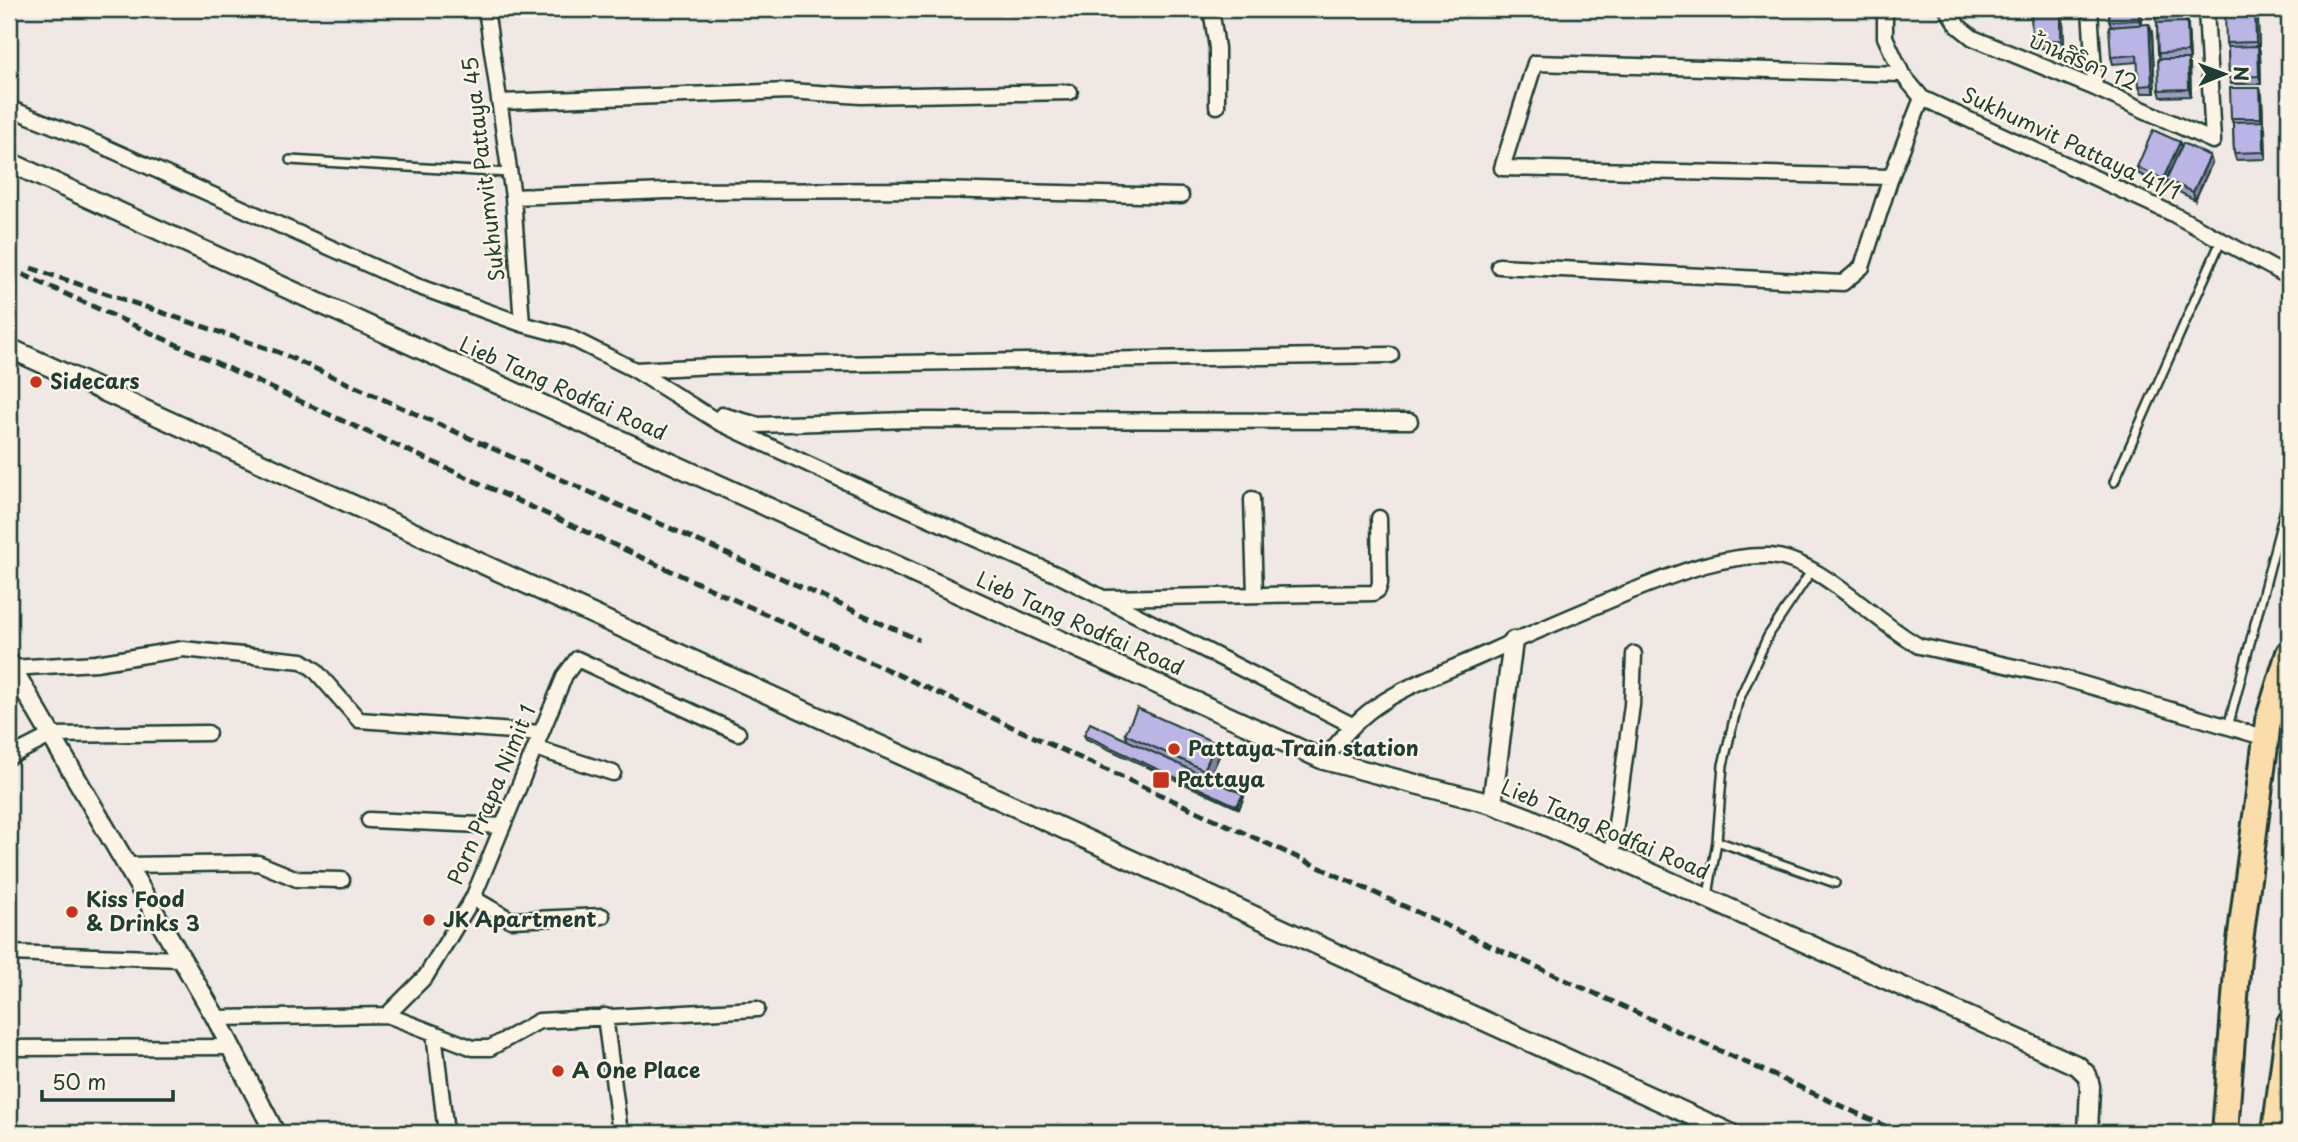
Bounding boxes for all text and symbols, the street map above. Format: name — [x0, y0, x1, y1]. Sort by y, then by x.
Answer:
street label: บ้านสิริคา 12 — [2025, 23, 2143, 97]
north arrow — [2190, 38, 2260, 108]
street label: Sukhumvit Pattaya 45 — [452, 55, 512, 283]
text: N — [2228, 66, 2256, 81]
street label: Sukhumvit Pattaya 41/1 — [1957, 77, 2186, 207]
street label: Lieb Tang Rodfai Road — [455, 327, 673, 447]
place label: Sidecars — [50, 364, 140, 396]
marker: Sidecars — [28, 374, 44, 390]
street label: Lieb Tang Rodfai Road — [972, 562, 1190, 682]
street label: Porn Prapa Nimit 1 — [438, 699, 543, 889]
place label: Pattaya Train station — [1188, 731, 1419, 763]
marker: Pattaya Train station — [1166, 741, 1182, 757]
place label: Pattaya — [1177, 762, 1265, 794]
marker: Pattaya — [1151, 770, 1171, 790]
street label: Lieb Tang Rodfai Road — [1496, 770, 1715, 887]
place label: Kiss Food & Drinks 3 — [86, 882, 200, 938]
place label: JK Apartment — [443, 902, 597, 934]
marker: Kiss Food & Drinks 3 — [64, 904, 80, 920]
marker: JK Apartment — [421, 912, 437, 928]
place label: A One Place — [572, 1053, 700, 1085]
scale bar — [42, 1058, 173, 1102]
marker: A One Place — [550, 1063, 566, 1079]
text: 50 m — [52, 1065, 106, 1097]

